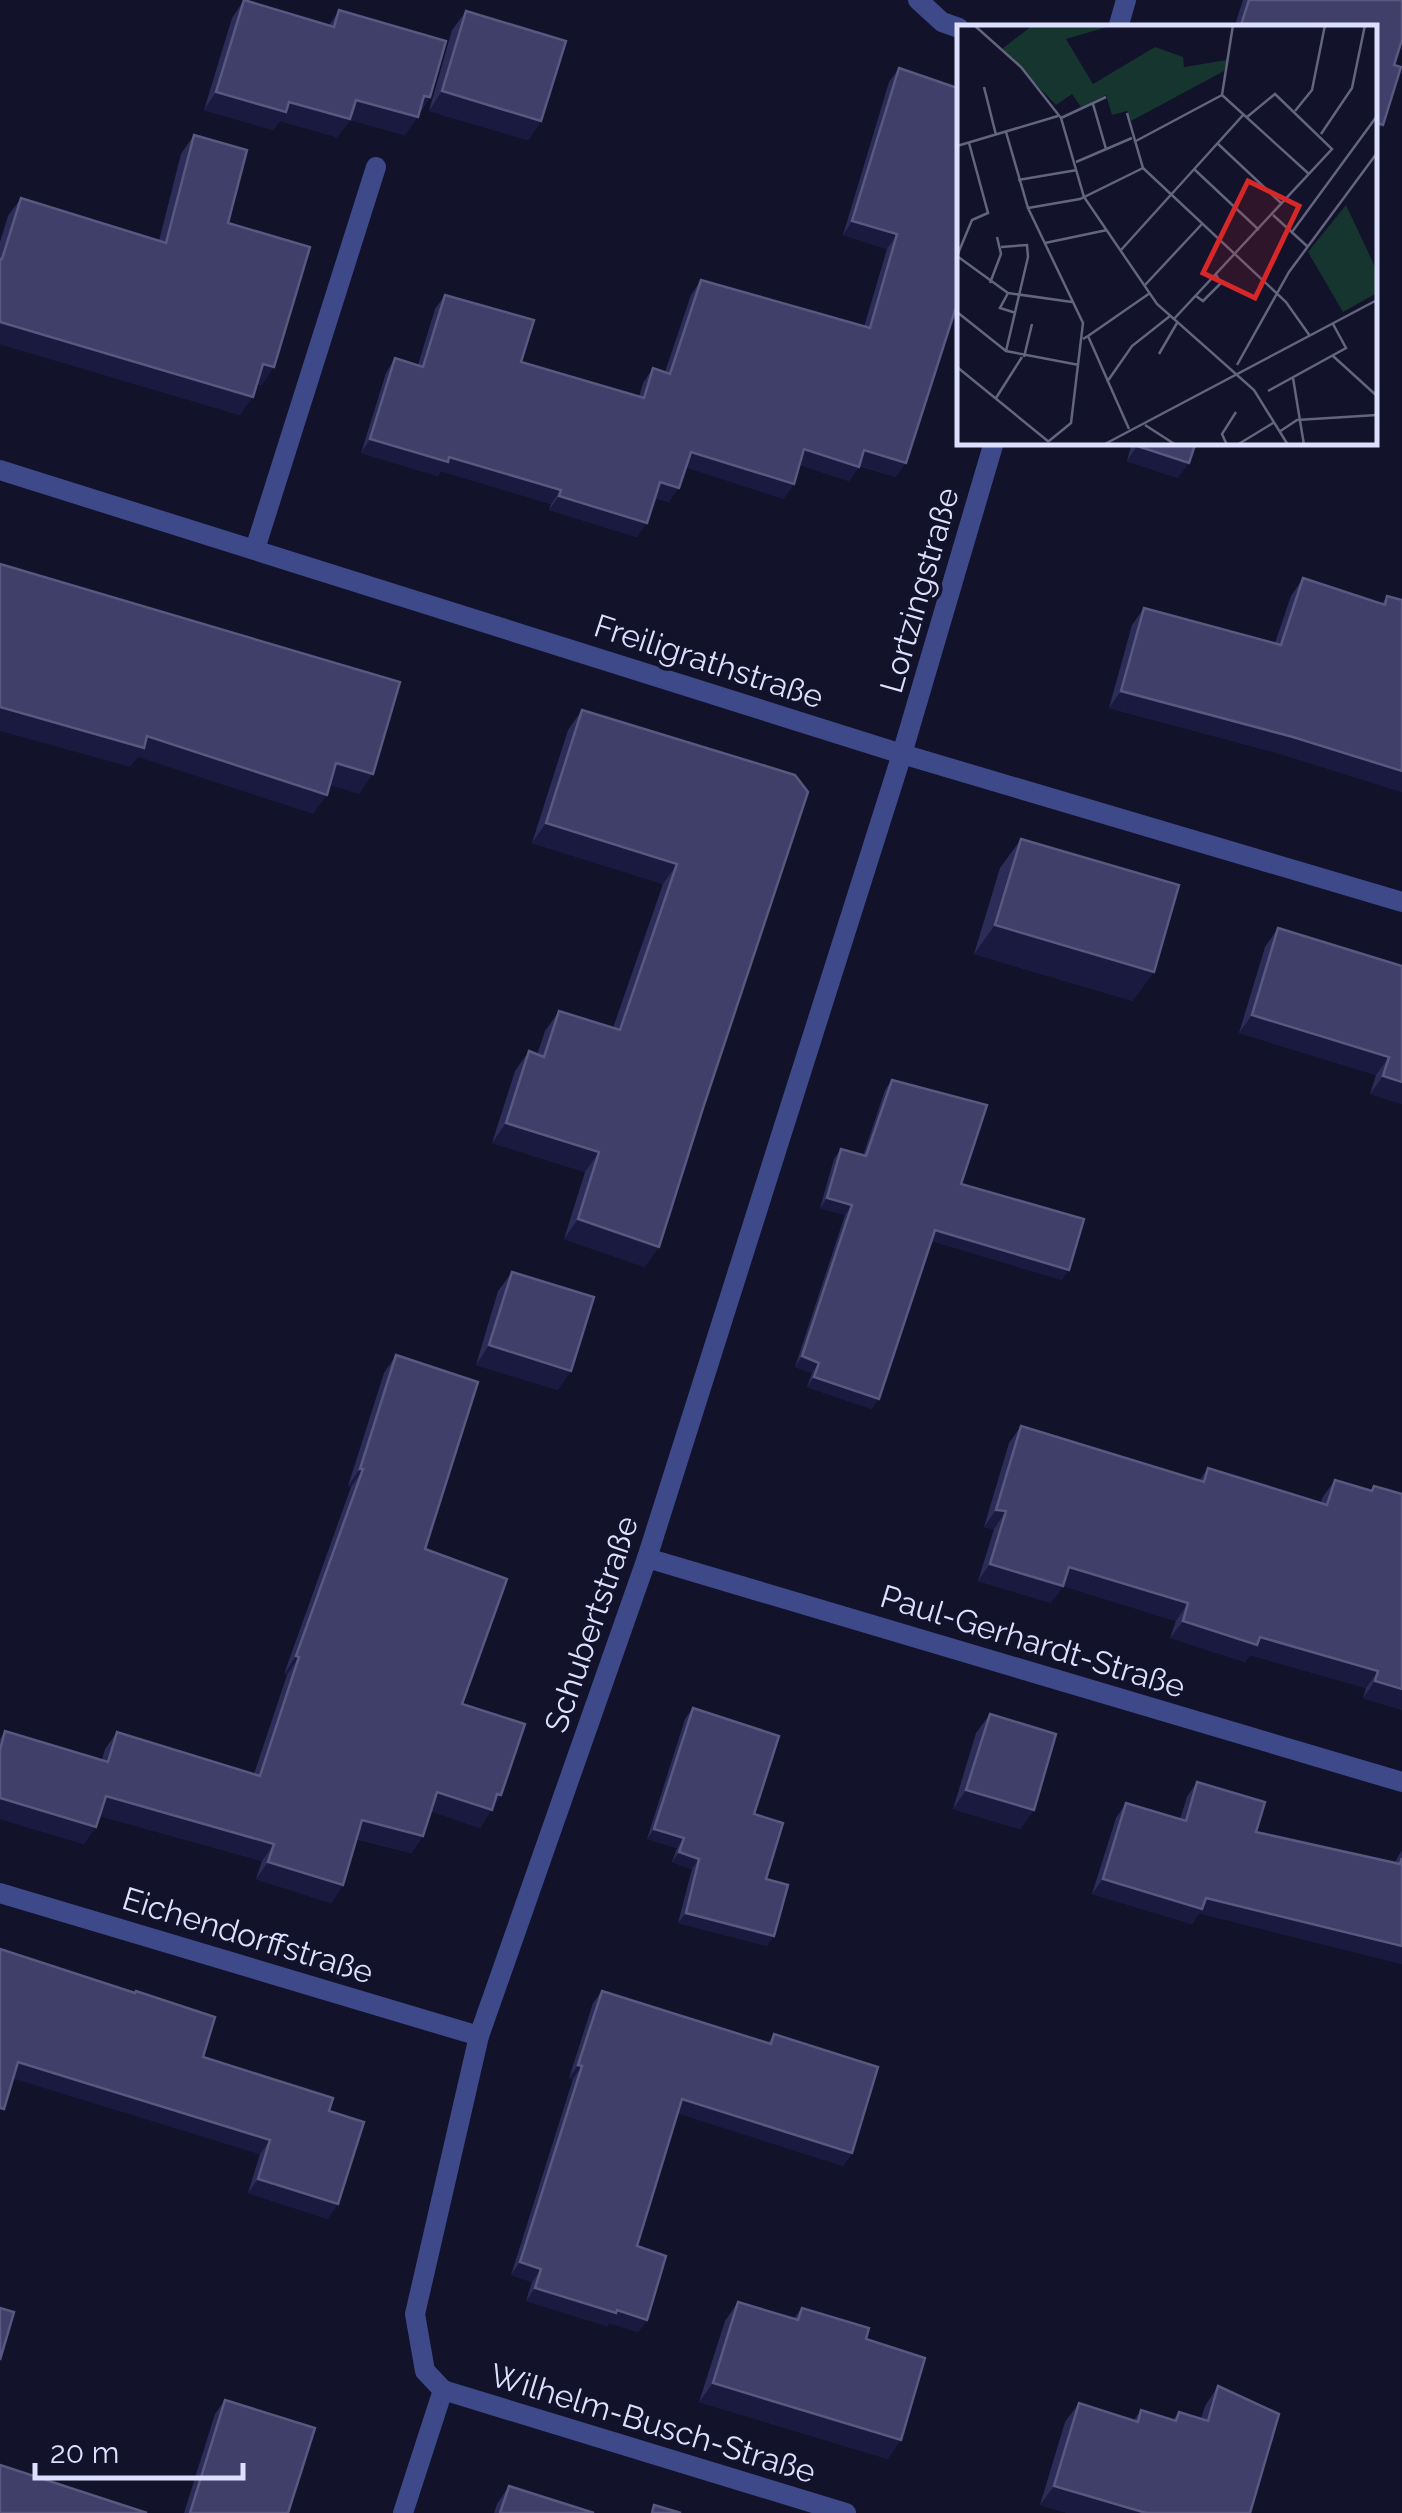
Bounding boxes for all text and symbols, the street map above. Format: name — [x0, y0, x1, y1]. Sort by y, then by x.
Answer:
inset map — [957, 25, 1377, 445]
street label: Lortzingstraße — [872, 483, 966, 697]
street label: Freiligrathstraße — [590, 607, 828, 715]
street label: Schubertstraße — [537, 1511, 645, 1737]
street label: Paul-Gerhardt-Straße — [876, 1577, 1190, 1705]
street label: Eichendorffstraße — [118, 1879, 378, 1991]
street label: Wilhelm-Busch-Straße — [486, 2356, 820, 2490]
scale bar — [35, 2418, 242, 2480]
text: 20 m — [50, 2435, 119, 2470]

